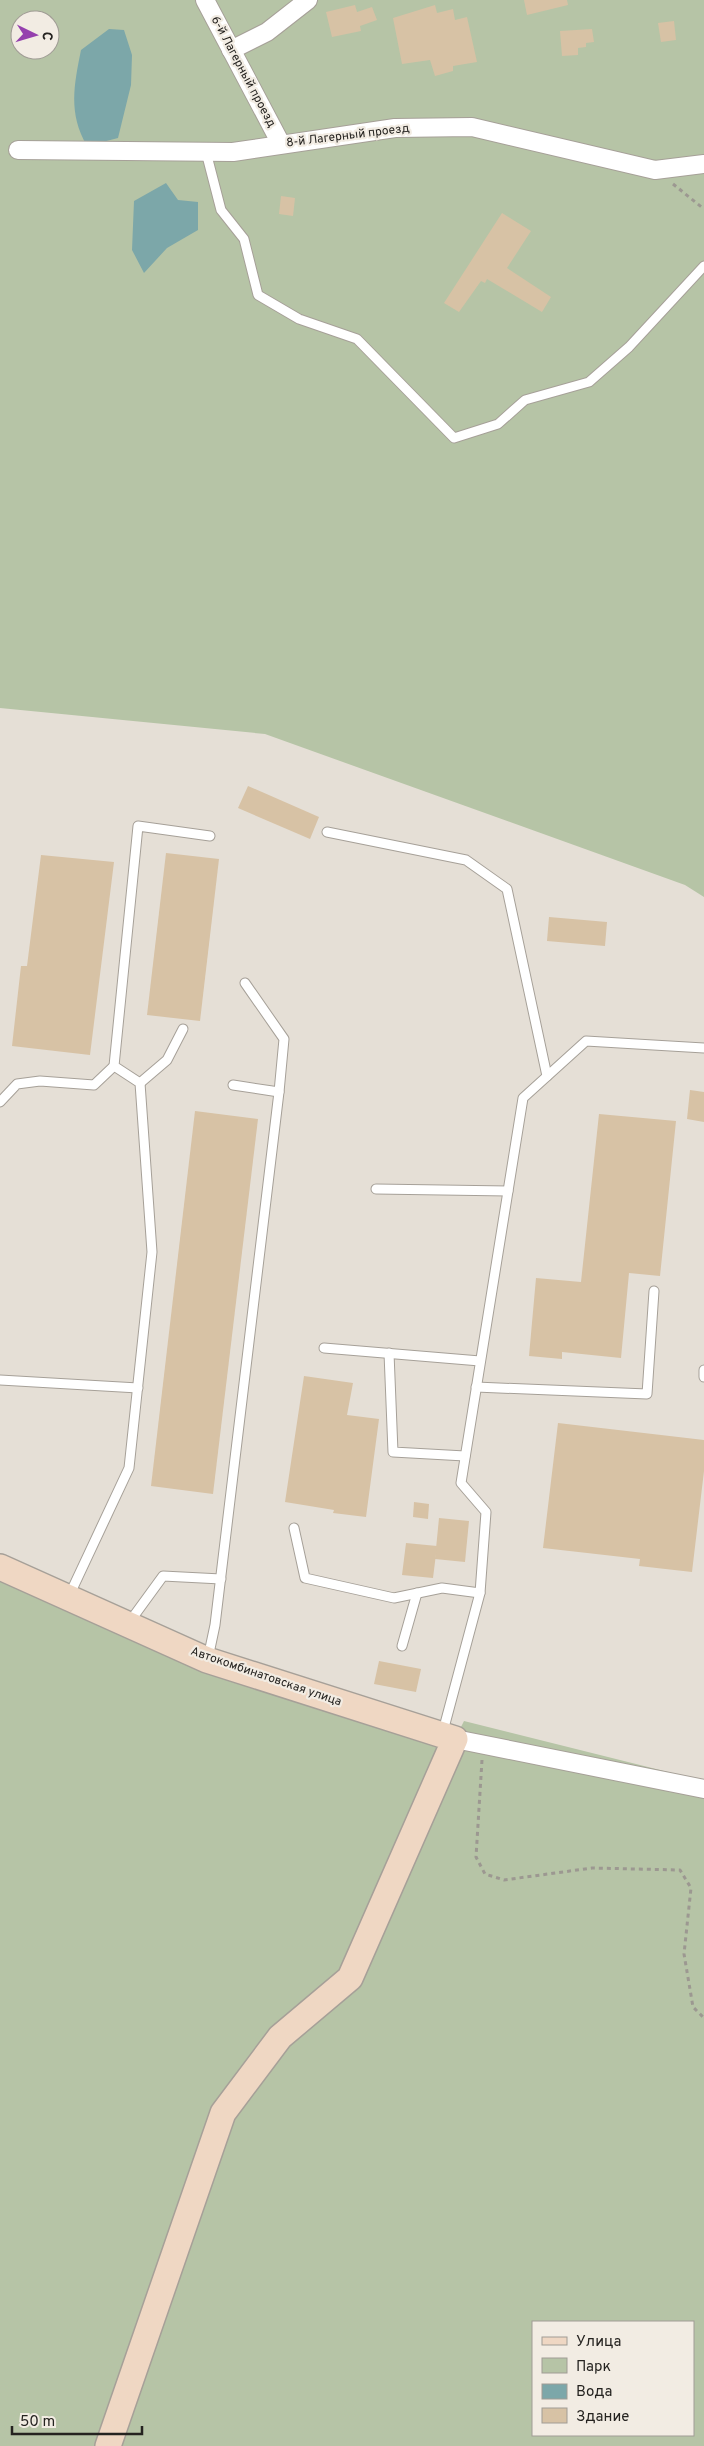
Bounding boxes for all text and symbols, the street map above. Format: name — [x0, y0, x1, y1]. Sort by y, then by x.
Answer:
north arrow — [10, 10, 60, 60]
street label: 6-й Лагерный проезд — [207, 14, 279, 130]
text: С — [38, 31, 55, 41]
street label: 8-й Лагерный проезд — [285, 121, 411, 151]
street label: Автокомбинатовская улица — [188, 1644, 344, 1710]
legend — [532, 2321, 694, 2436]
text: Улица — [576, 2333, 621, 2352]
text: Парк — [576, 2358, 611, 2377]
text: Вода — [576, 2383, 612, 2402]
scale bar — [12, 2404, 142, 2436]
text: Здание — [576, 2408, 629, 2427]
text: 50 m — [20, 2413, 55, 2432]

